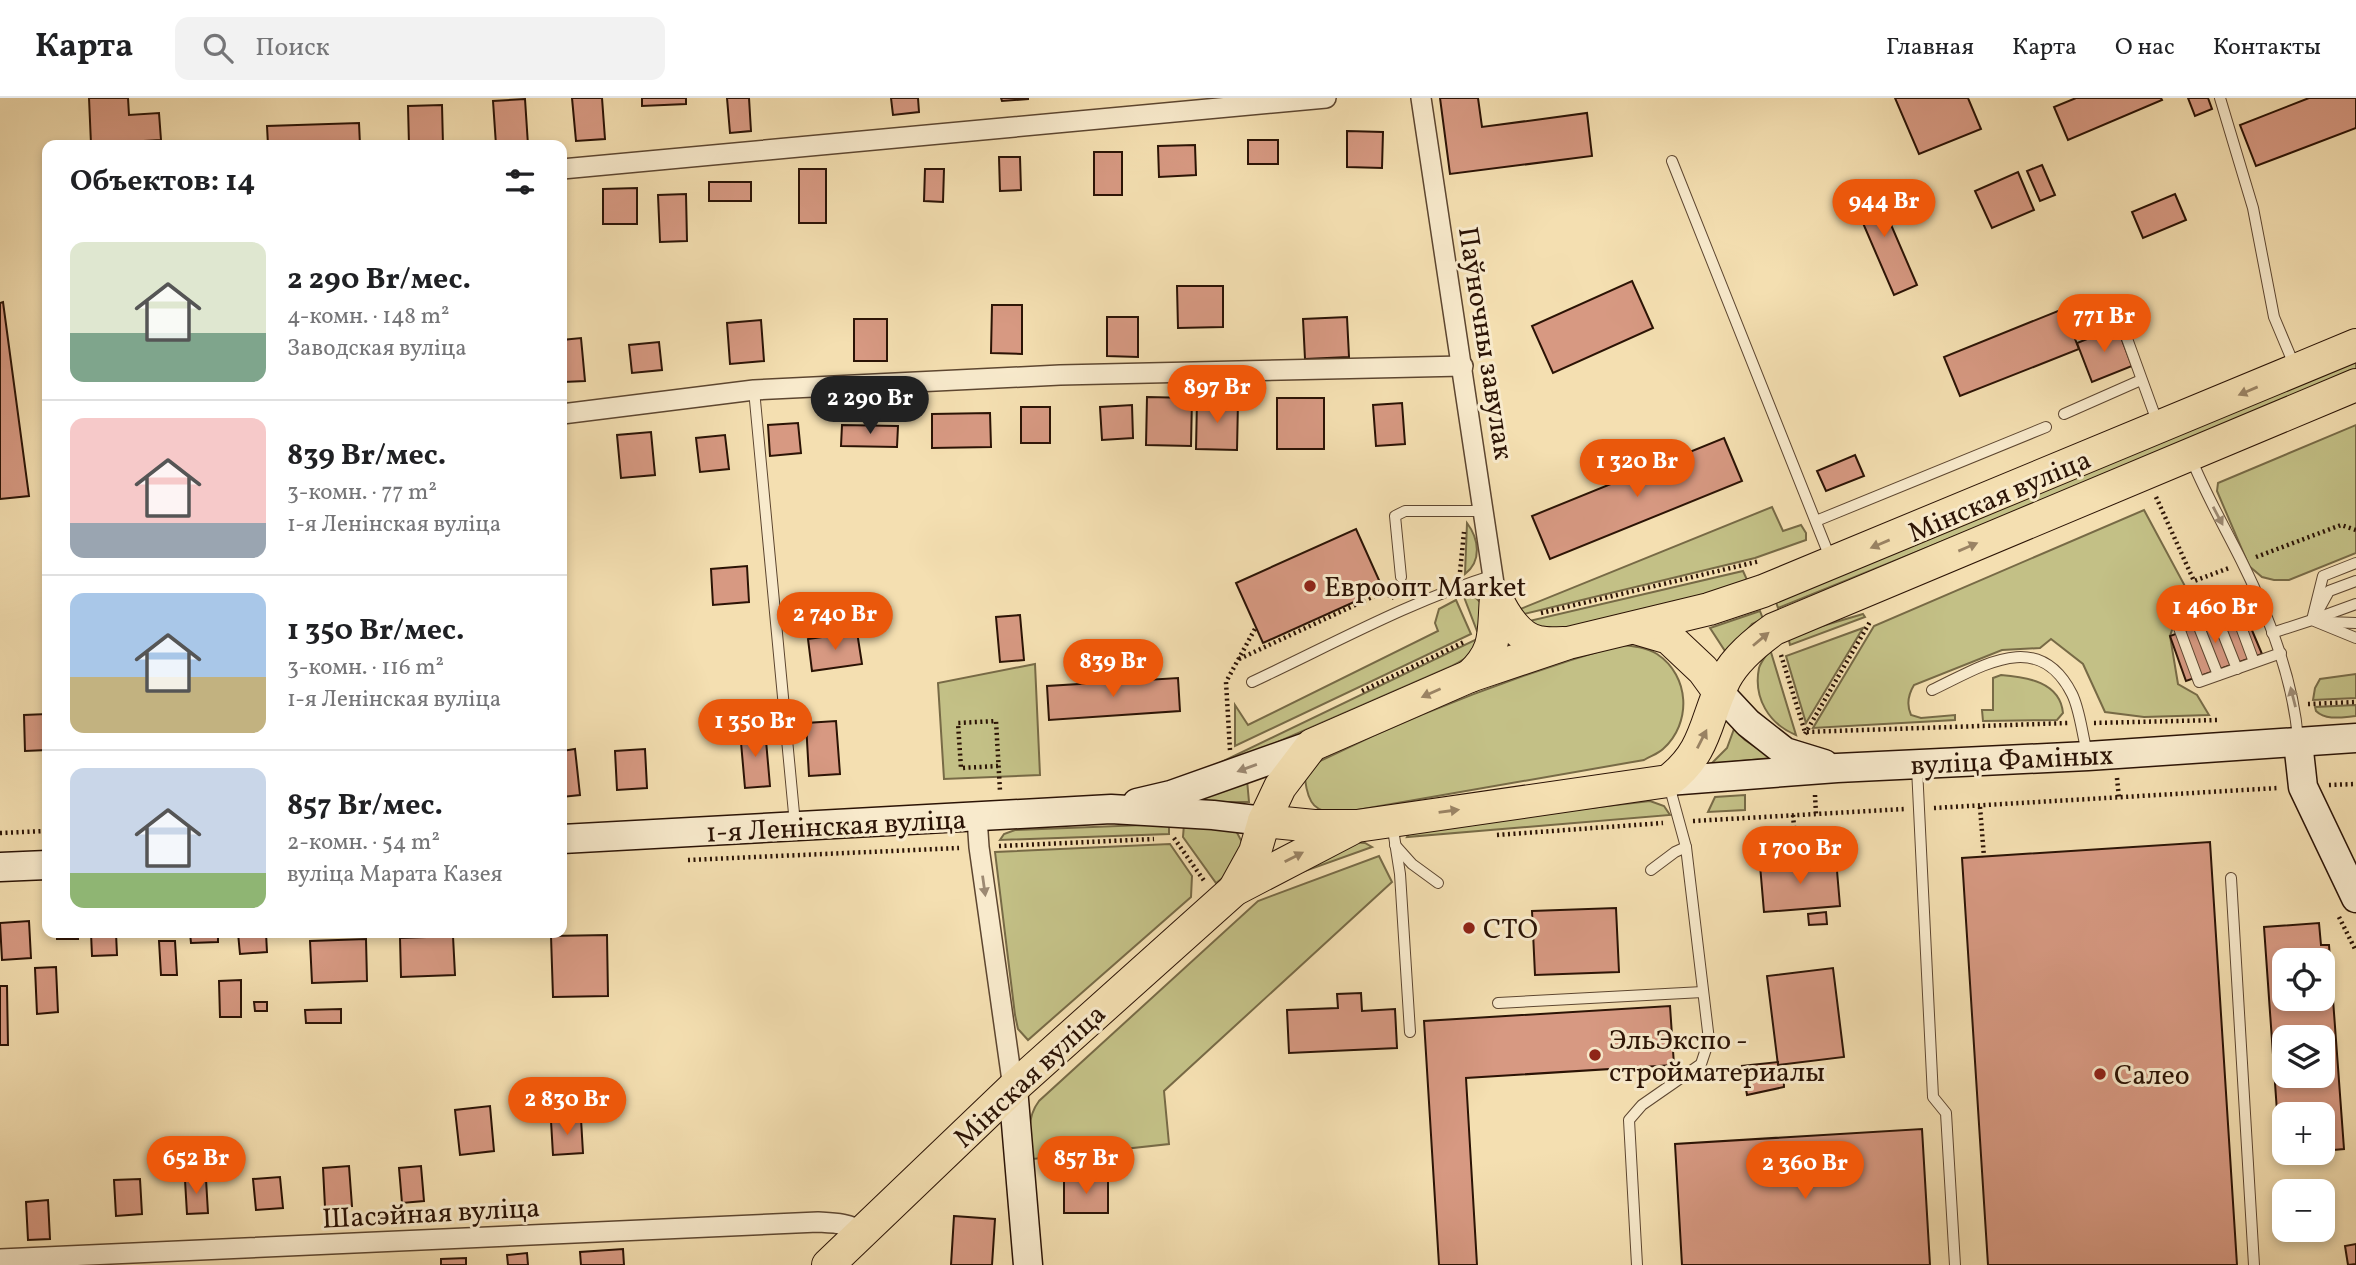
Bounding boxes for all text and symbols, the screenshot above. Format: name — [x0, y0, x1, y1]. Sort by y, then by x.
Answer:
search box — [175, 17, 665, 80]
text: Карта — [35, 25, 133, 71]
icon: search — [199, 29, 237, 67]
text: Поиск — [255, 30, 330, 66]
text: Главная — [1886, 31, 1974, 65]
text: Карта — [2012, 31, 2077, 65]
text: О нас — [2115, 31, 2175, 65]
text: Контакты — [2213, 31, 2321, 65]
text: Объектов: 14 — [70, 161, 255, 203]
icon: filters — [501, 163, 539, 201]
pin: 944 Br — [1827, 180, 1941, 239]
text: 944 Br — [1848, 186, 1920, 218]
street label: Паўночны завулак — [1447, 224, 1522, 463]
text: 2 290 Br/мес. — [287, 259, 471, 301]
icon: home — [126, 270, 210, 354]
pin: 771 Br — [2047, 294, 2161, 354]
text: 4-комн. · 148 m² — [287, 301, 450, 333]
text: 771 Br — [2073, 301, 2135, 333]
text: Заводская вуліца — [287, 333, 467, 365]
pin: 897 Br — [1160, 366, 1274, 425]
text: 897 Br — [1183, 372, 1251, 404]
pin: 2 290 Br — [798, 376, 942, 436]
text: 2 290 Br — [827, 383, 913, 415]
one-way arrow — [2238, 385, 2259, 396]
text: 839 Br/мес. — [287, 435, 446, 477]
pin: 1 320 Br — [1565, 440, 1709, 499]
street label: Мінская вуліца — [1902, 441, 2098, 553]
icon: home — [126, 446, 210, 530]
text: 1 320 Br — [1596, 446, 1678, 478]
text: 3-комн. · 77 m² — [287, 477, 437, 509]
one-way arrow — [2212, 506, 2224, 526]
text: 1-я Ленінская вуліца — [287, 509, 501, 541]
one-way arrow — [1869, 539, 1890, 550]
one-way arrow — [1958, 541, 1978, 553]
place label: Евроопт Market — [1324, 569, 1526, 608]
marker: Евроопт Market — [1302, 578, 1318, 594]
pin: 1 460 Br — [2143, 586, 2287, 645]
pin: 2 740 Br — [763, 592, 907, 652]
text: 1 460 Br — [2172, 592, 2258, 624]
text: 2 740 Br — [793, 599, 877, 631]
text: 1 350 Br/мес. — [287, 610, 465, 652]
icon: home — [126, 621, 210, 705]
one-way arrow — [1751, 632, 1769, 647]
pin: 839 Br — [1056, 640, 1170, 699]
text: 839 Br — [1079, 646, 1147, 678]
text: 3-комн. · 116 m² — [287, 652, 444, 684]
text: 1-я Ленінская вуліца — [287, 684, 501, 716]
one-way arrow — [2287, 686, 2298, 708]
one-way arrow — [1420, 688, 1441, 699]
pin: 1 350 Br — [683, 700, 827, 759]
text: 1 350 Br — [714, 706, 796, 738]
one-way arrow — [1696, 729, 1707, 749]
street label: вуліца Фаміных — [1909, 737, 2115, 786]
one-way arrow — [1237, 763, 1258, 774]
text: 857 Br/мес. — [287, 785, 443, 827]
icon: home — [126, 796, 210, 880]
street label: 1-я Ленінская вуліца — [705, 801, 967, 854]
one-way arrow — [1438, 806, 1460, 817]
pin: 1 700 Br — [1728, 826, 1872, 886]
text: 2-комн. · 54 m² — [287, 827, 440, 859]
text: 1 700 Br — [1758, 833, 1842, 865]
one-way arrow — [1284, 852, 1304, 863]
text: вуліца Марата Казея — [287, 859, 503, 891]
one-way arrow — [979, 875, 990, 897]
place label: СТО — [1483, 911, 1538, 950]
marker: СТО — [1461, 920, 1477, 936]
map controls — [2272, 948, 2335, 1242]
button: locate — [2272, 948, 2335, 1011]
street label: Мінская вуліца — [946, 996, 1116, 1158]
place label: ЭльЭкспо - стройматериалы — [1609, 1022, 1825, 1093]
button: layers — [2272, 1025, 2335, 1088]
marker: ЭльЭкспо - стройматериалы — [1587, 1047, 1603, 1063]
place label: Салео — [2114, 1057, 2190, 1096]
marker: Салео — [2092, 1066, 2108, 1082]
pin: 2 830 Br — [495, 1077, 639, 1137]
text: 2 830 Br — [524, 1084, 610, 1116]
button: + — [2272, 1102, 2335, 1165]
pin: 652 Br — [139, 1136, 253, 1196]
pin: 857 Br — [1029, 1136, 1143, 1196]
pin: 2 360 Br — [1733, 1142, 1877, 1201]
text: 652 Br — [163, 1143, 229, 1175]
text: 857 Br — [1053, 1143, 1119, 1175]
text: 2 360 Br — [1762, 1148, 1848, 1180]
button: − — [2272, 1179, 2335, 1242]
street label: Шасэйная вуліца — [321, 1189, 541, 1240]

